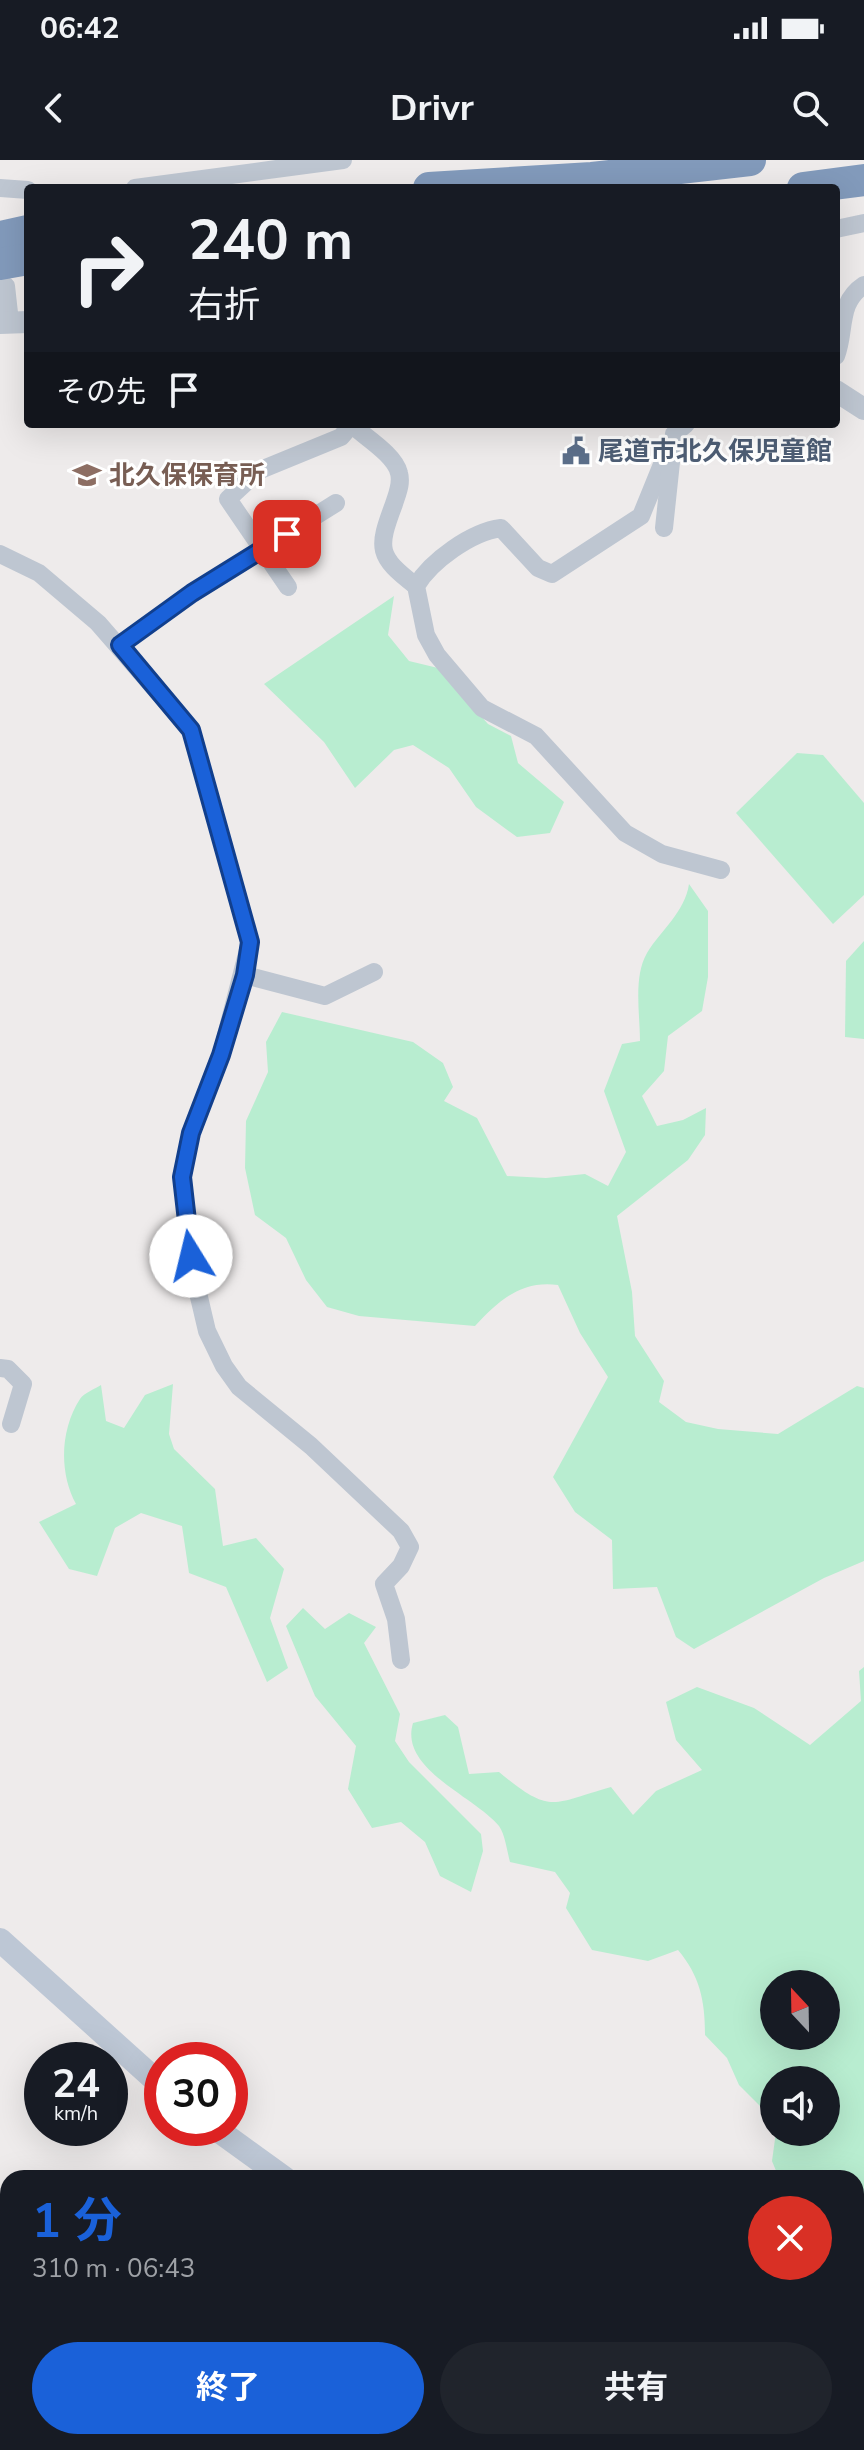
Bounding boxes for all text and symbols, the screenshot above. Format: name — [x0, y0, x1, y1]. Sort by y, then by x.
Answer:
text: 06:42 — [40, 8, 119, 49]
text: Drivr — [390, 84, 474, 133]
icon: back — [32, 86, 76, 130]
icon: search — [788, 86, 832, 130]
text: 240 m — [188, 202, 353, 279]
icon: right — [56, 216, 160, 320]
text: 右折 — [188, 281, 260, 330]
icon: arrive — [162, 368, 206, 412]
text: その先 — [56, 372, 146, 413]
place label: 尾道市北久保児童館 — [598, 434, 832, 469]
public building icon: 尾道市北久保児童館 — [561, 436, 591, 466]
place label: 北久保保育所 — [109, 458, 265, 493]
school or university icon: 北久保保育所 — [72, 460, 102, 490]
pin — [253, 500, 321, 568]
icon: arrive — [265, 512, 309, 556]
position arrow — [149, 1214, 233, 1298]
north arrow — [760, 1970, 840, 2050]
map controls — [760, 1970, 840, 2146]
speed limit sign: 30 — [144, 2042, 248, 2146]
text: 24 — [52, 2057, 100, 2111]
button: sound — [760, 2066, 840, 2146]
text: km/h — [54, 2100, 98, 2127]
text: 1 分 — [32, 2188, 122, 2254]
button: close — [748, 2196, 832, 2280]
text: 310 m · 06:43 — [32, 2251, 195, 2286]
button: 終了 — [32, 2342, 424, 2434]
button: 共有 — [440, 2342, 832, 2434]

